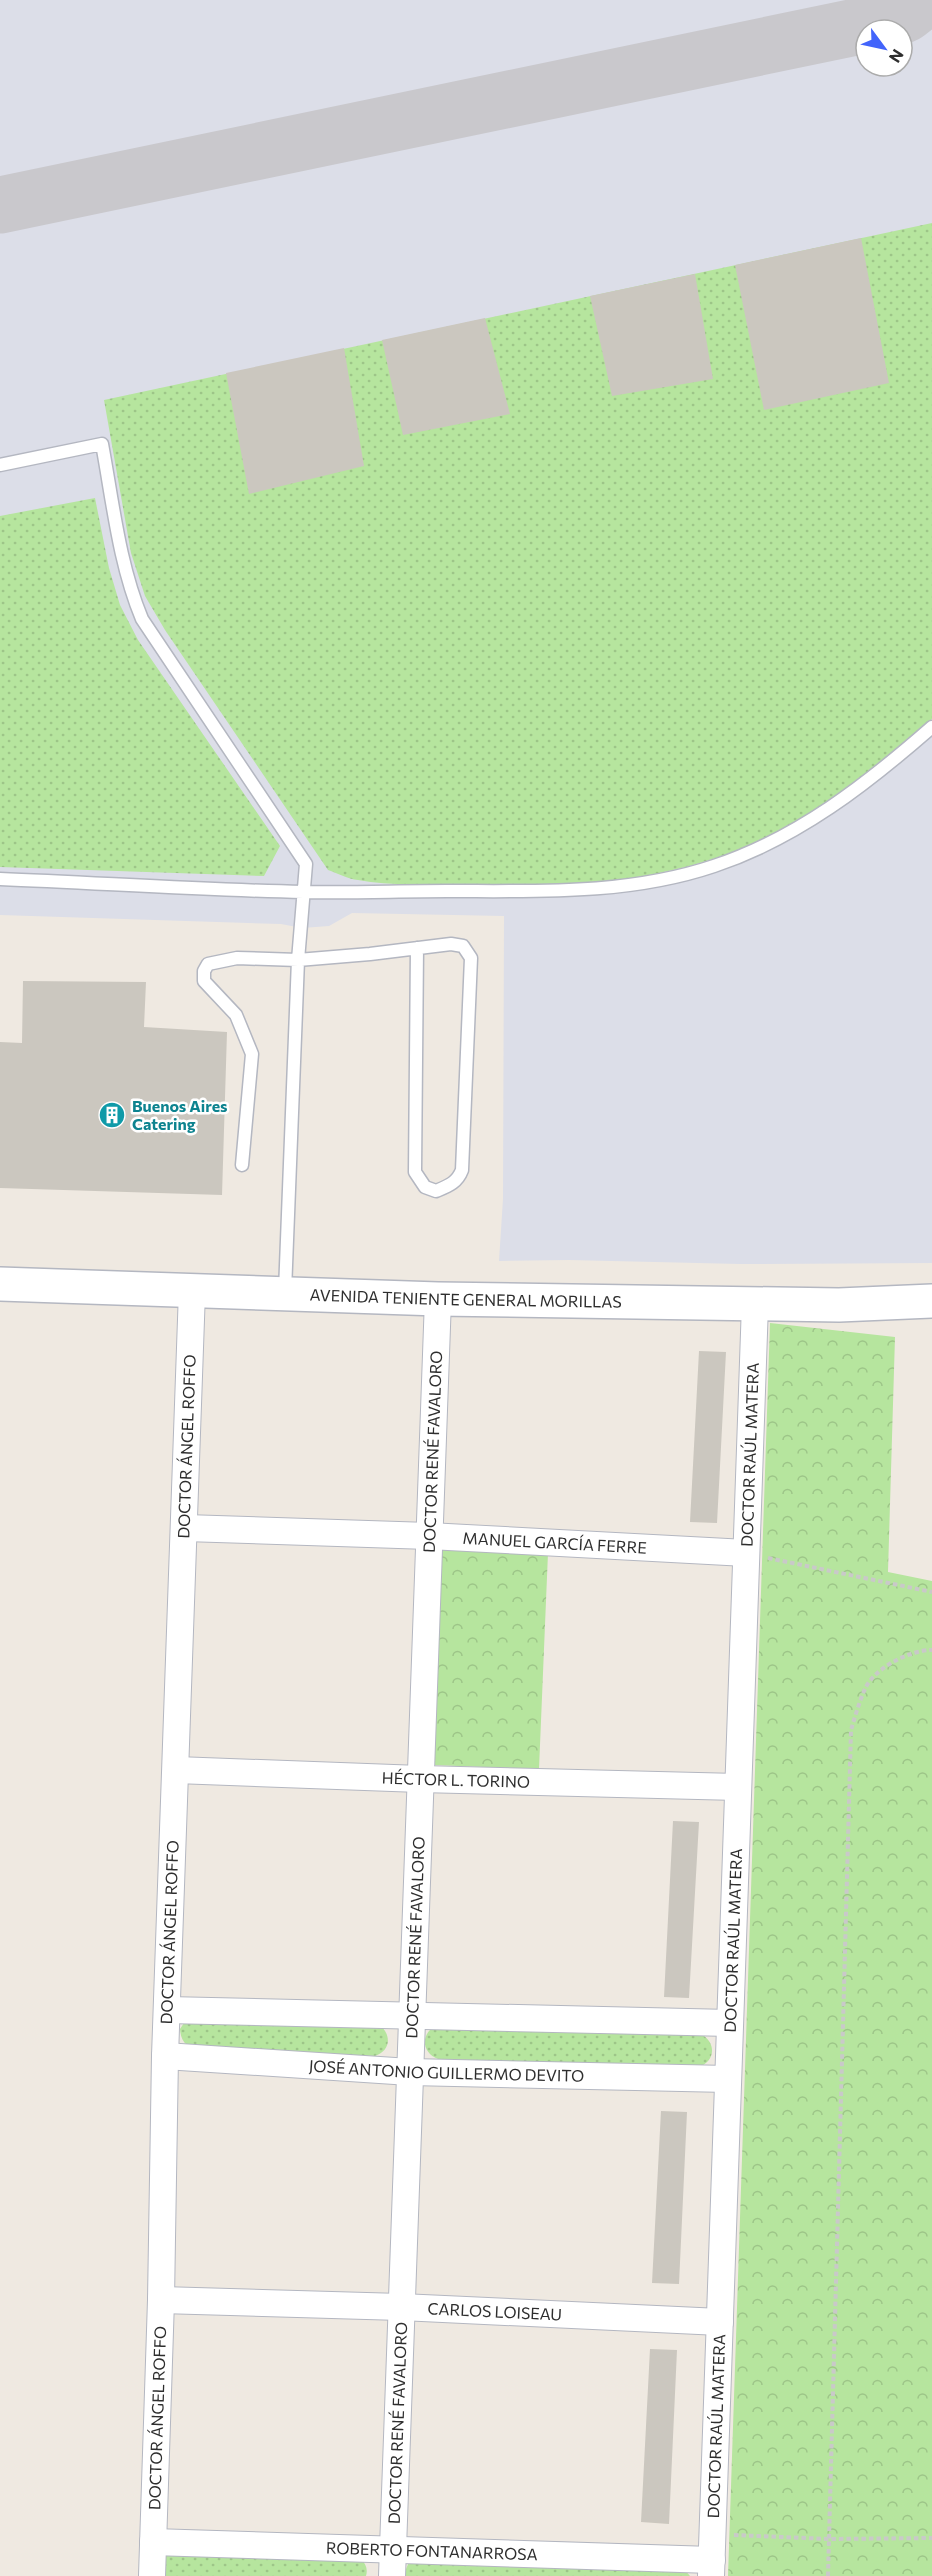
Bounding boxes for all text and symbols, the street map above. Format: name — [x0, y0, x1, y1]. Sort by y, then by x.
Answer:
north arrow — [854, 18, 914, 78]
text: N — [886, 46, 908, 67]
place label: Buenos Aires Catering — [132, 1096, 228, 1133]
building icon: Buenos Aires Catering — [97, 1100, 127, 1130]
street label: AVENIDA TENIENTE GENERAL MORILLAS — [309, 1285, 622, 1311]
street label: DOCTOR RENÉ FAVALORO — [419, 1350, 445, 1553]
street label: DOCTOR ÁNGEL ROFFO — [173, 1354, 199, 1539]
street label: DOCTOR RAÚL MATERA — [737, 1362, 762, 1547]
street label: MANUEL GARCÍA FERRE — [462, 1528, 647, 1557]
street label: HÉCTOR L. TORINO — [381, 1768, 530, 1791]
street label: DOCTOR RENÉ FAVALORO — [401, 1836, 428, 2039]
street label: DOCTOR ÁNGEL ROFFO — [156, 1840, 182, 2025]
street label: DOCTOR RAÚL MATERA — [720, 1848, 745, 2033]
street label: JOSÉ ANTONIO GUILLERMO DEVITO — [308, 2055, 584, 2085]
street label: CARLOS LOISEAU — [427, 2298, 563, 2324]
street label: DOCTOR RENÉ FAVALORO — [384, 2322, 410, 2524]
street label: DOCTOR ÁNGEL ROFFO — [144, 2326, 169, 2510]
street label: DOCTOR RAÚL MATERA — [703, 2334, 728, 2518]
street label: ROBERTO FONTANARROSA — [326, 2538, 538, 2563]

